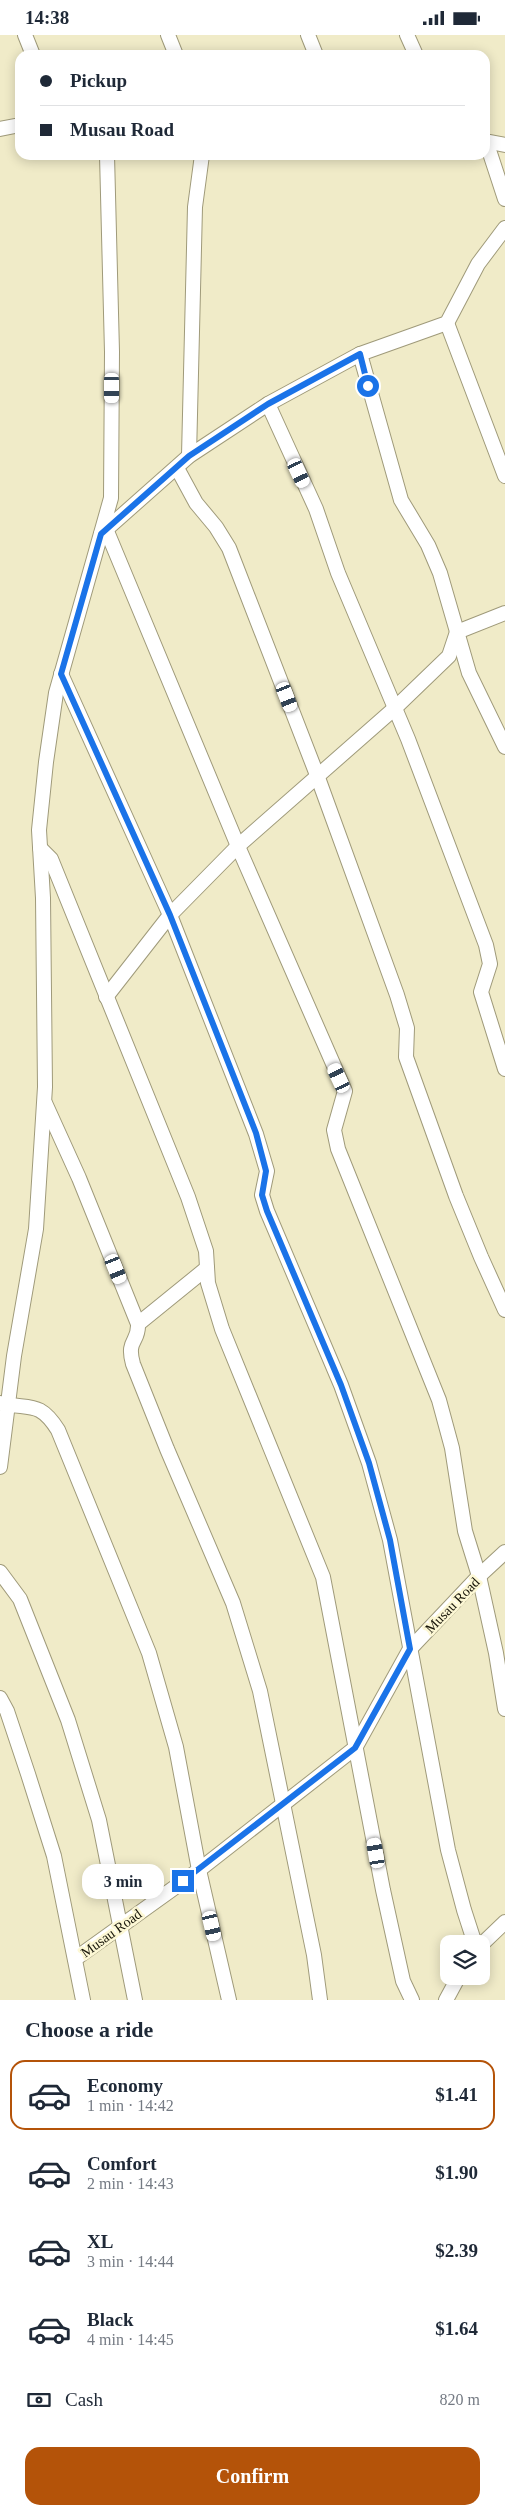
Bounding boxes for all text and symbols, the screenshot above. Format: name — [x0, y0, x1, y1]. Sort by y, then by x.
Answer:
text: 14:38 — [25, 7, 69, 28]
text: Pickup — [70, 70, 127, 91]
text: Musau Road — [70, 119, 174, 140]
car — [104, 373, 119, 403]
route start — [357, 375, 379, 397]
car — [285, 456, 312, 490]
car — [274, 680, 299, 714]
car — [325, 1061, 352, 1095]
car — [103, 1252, 128, 1286]
street label: Musau Road — [422, 1575, 482, 1636]
car — [366, 1837, 385, 1869]
callout: 3 min — [83, 1863, 166, 1899]
route end — [172, 1870, 194, 1892]
text: 3 min — [104, 1873, 142, 1890]
street label: Musau Road — [78, 1906, 144, 1960]
car — [201, 1910, 222, 1942]
map controls — [440, 1935, 490, 1985]
button: layers — [440, 1935, 490, 1985]
text: Choose a ride — [25, 2017, 153, 2042]
icon: car — [27, 2073, 72, 2118]
text: Economy — [87, 2075, 163, 2096]
text: $1.41 — [435, 2084, 478, 2105]
text: 1 min · 14:42 — [87, 2097, 174, 2114]
icon: car — [27, 2151, 72, 2196]
text: Comfort — [87, 2153, 157, 2174]
text: $1.90 — [435, 2162, 478, 2183]
text: 2 min · 14:43 — [87, 2175, 174, 2192]
icon: car — [27, 2229, 72, 2274]
text: XL — [87, 2231, 113, 2252]
text: $2.39 — [435, 2240, 478, 2261]
text: 3 min · 14:44 — [87, 2253, 174, 2270]
icon: car — [27, 2307, 72, 2352]
text: Black — [87, 2309, 133, 2330]
text: $1.64 — [435, 2318, 478, 2339]
text: 4 min · 14:45 — [87, 2331, 174, 2348]
icon: cash — [25, 2386, 53, 2414]
text: Cash — [65, 2389, 103, 2410]
text: 820 m — [440, 2391, 480, 2408]
button: Confirm — [25, 2447, 480, 2505]

